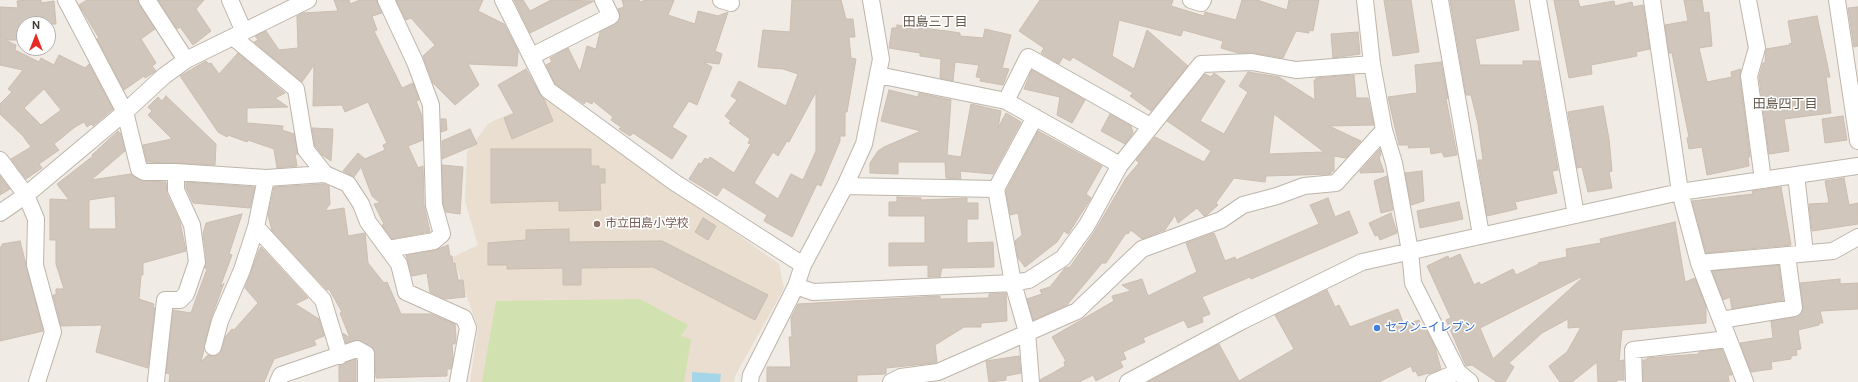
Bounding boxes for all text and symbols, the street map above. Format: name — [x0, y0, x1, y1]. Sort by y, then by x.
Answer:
district label: 田島三丁目 — [903, 15, 967, 31]
north arrow — [16, 16, 56, 56]
text: N — [32, 18, 40, 32]
district label: 田島四丁目 — [1753, 97, 1817, 113]
place label: 市立田島小学校 — [605, 217, 689, 231]
marker: 市立田島小学校 — [592, 219, 602, 229]
place label: セブン-イレブン — [1385, 321, 1475, 335]
marker: セブン-イレブン — [1372, 323, 1382, 333]

